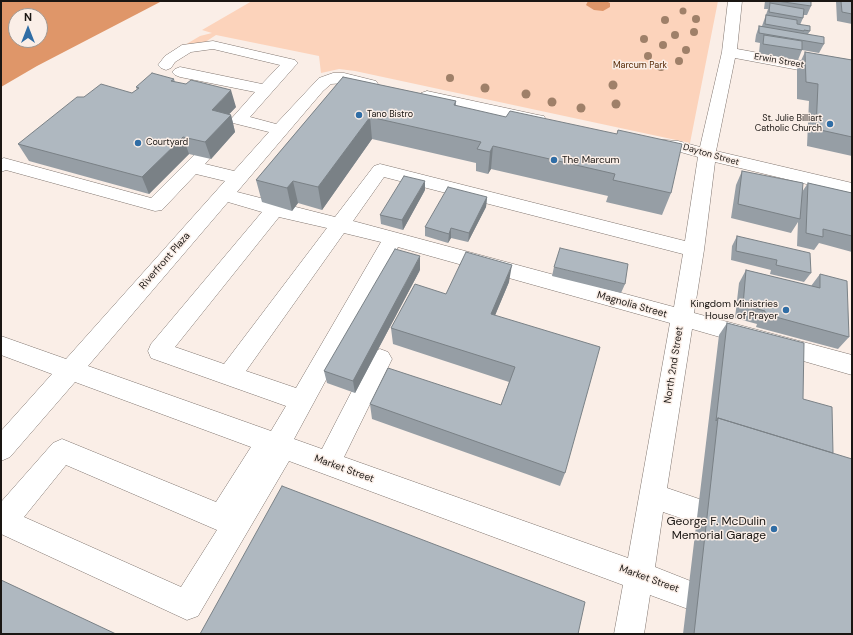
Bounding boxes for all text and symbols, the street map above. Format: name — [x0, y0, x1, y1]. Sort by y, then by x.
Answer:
north arrow — [8, 8, 48, 48]
text: N — [24, 10, 32, 24]
street label: Erwin Street — [753, 51, 805, 71]
park label: Marcum Park — [613, 61, 667, 71]
marker: Tano Bistro — [354, 110, 364, 120]
place label: Tano Bistro — [367, 110, 413, 120]
place label: St. Julie Billiart Catholic Church — [755, 114, 822, 135]
marker: St. Julie Billiart Catholic Church — [825, 119, 835, 129]
marker: Courtyard — [133, 138, 143, 148]
place label: Courtyard — [146, 138, 188, 148]
street label: Dayton Street — [682, 142, 740, 168]
place label: The Marcum — [562, 154, 619, 166]
marker: The Marcum — [549, 155, 559, 165]
street label: Riverfront Plaza — [137, 230, 193, 292]
street label: Magnolia Street — [596, 289, 668, 321]
place label: Kingdom Ministries House of Prayer — [690, 298, 778, 322]
marker: Kingdom Ministries House of Prayer — [781, 305, 791, 315]
street label: North 2nd Street — [662, 326, 686, 404]
street label: Market Street — [313, 453, 375, 485]
place label: George F. McDulin Memorial Garage — [666, 515, 766, 543]
marker: George F. McDulin Memorial Garage — [769, 524, 779, 534]
street label: Market Street — [618, 563, 680, 595]

